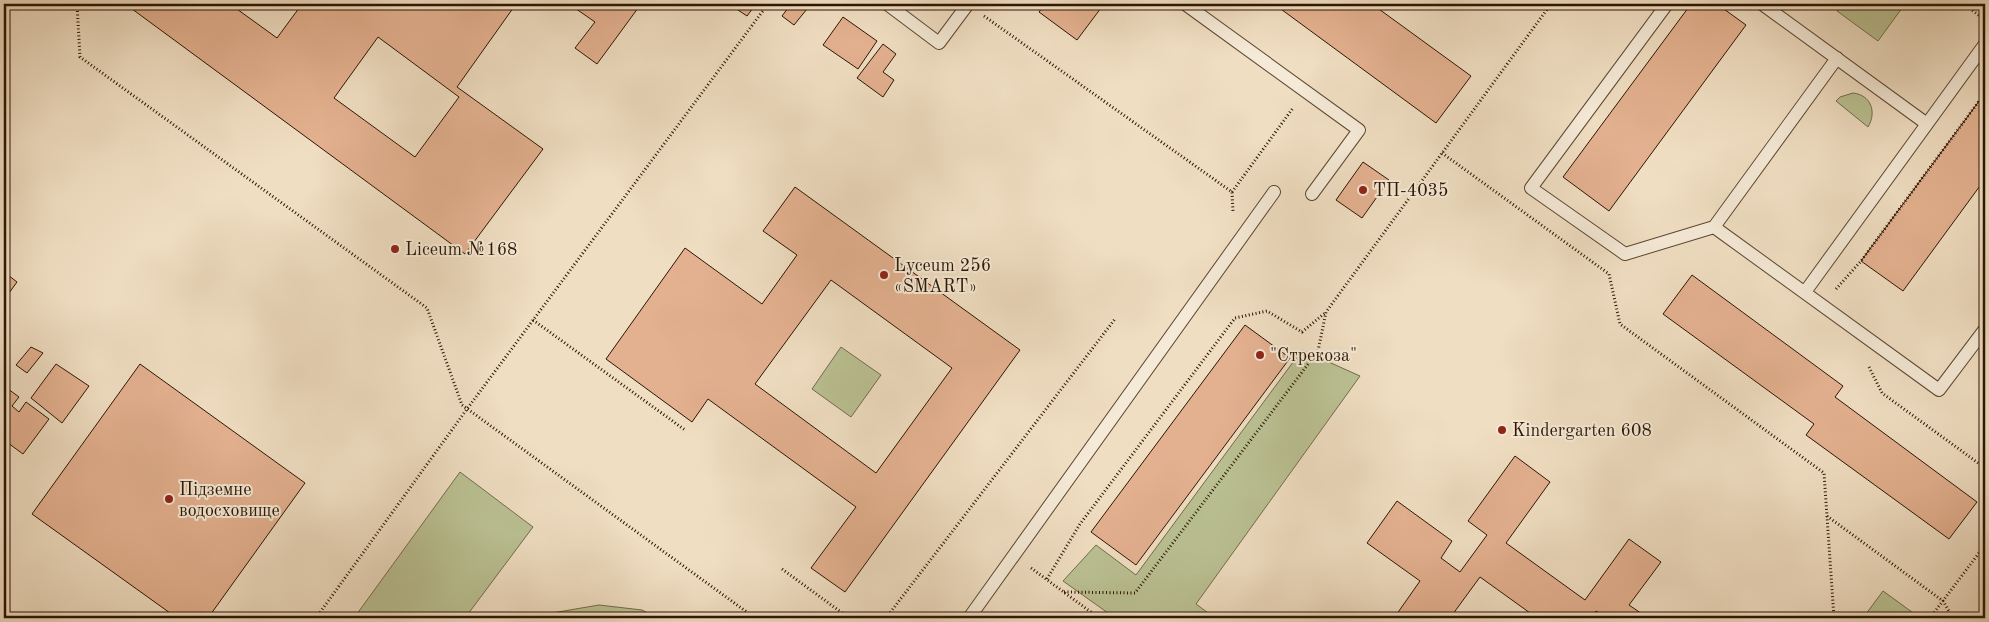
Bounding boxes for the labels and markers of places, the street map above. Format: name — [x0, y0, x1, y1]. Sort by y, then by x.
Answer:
place label: ТП-4035 — [1373, 182, 1448, 200]
marker: ТП-4035 — [1357, 184, 1369, 196]
place label: Liceum №168 — [405, 241, 518, 259]
marker: Liceum №168 — [389, 243, 401, 255]
place label: Lyceum 256 «SMART» — [894, 257, 991, 296]
marker: Lyceum 256 «SMART» — [878, 269, 890, 281]
place label: "Стрекоза" — [1270, 347, 1357, 365]
marker: "Стрекоза" — [1254, 349, 1266, 361]
place label: Kindergarten 608 — [1512, 422, 1652, 440]
marker: Kindergarten 608 — [1496, 424, 1508, 436]
place label: Підземне водосховище — [179, 481, 280, 520]
marker: Підземне водосховище — [163, 493, 175, 505]

